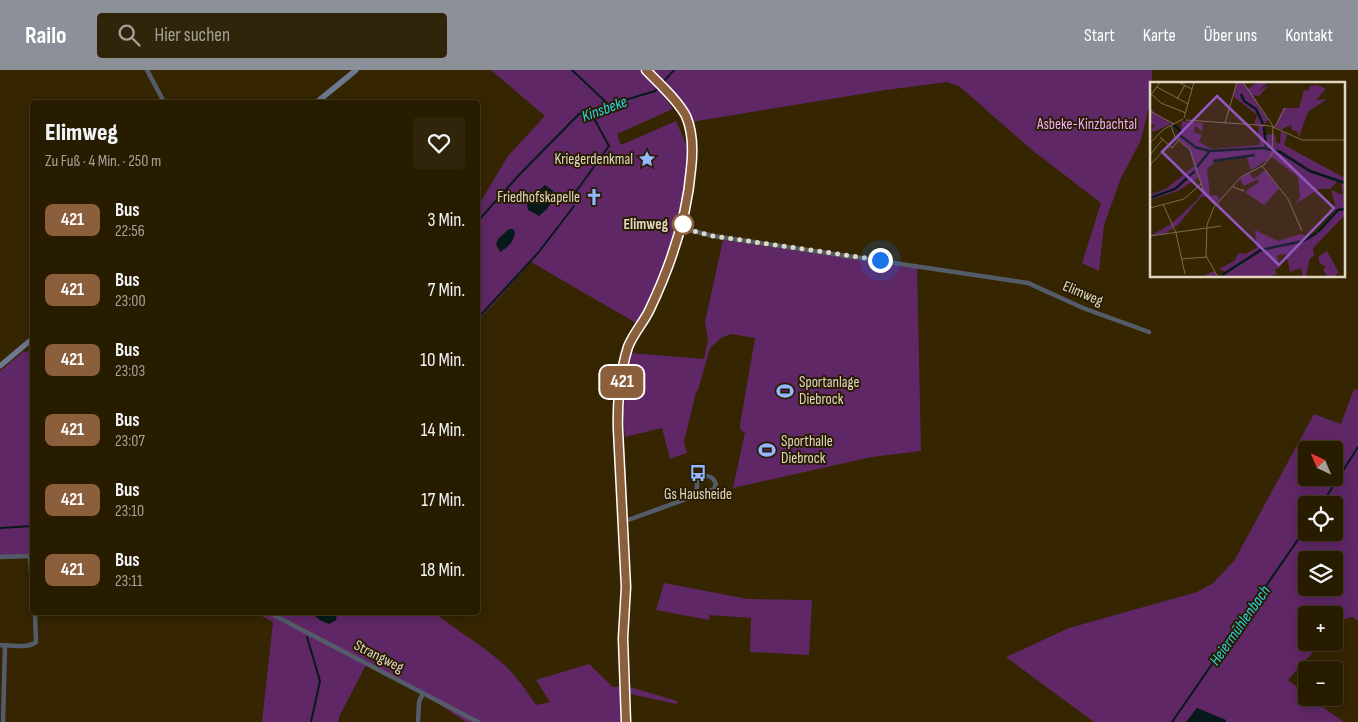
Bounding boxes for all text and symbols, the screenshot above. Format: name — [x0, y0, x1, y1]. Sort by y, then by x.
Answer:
search box — [97, 13, 447, 58]
text: Railo — [25, 21, 67, 50]
icon: search — [115, 21, 143, 49]
text: Hier suchen — [155, 24, 230, 47]
text: Start — [1084, 25, 1115, 46]
text: Karte — [1143, 25, 1176, 46]
text: Über uns — [1204, 25, 1257, 46]
text: Kontakt — [1285, 25, 1333, 46]
inset map — [1150, 82, 1346, 278]
water label: Kinsbeke — [579, 92, 630, 126]
park label: Asbeke-Kinzbachtal — [1036, 115, 1137, 134]
button: heart — [413, 117, 465, 169]
text: Elimweg — [45, 118, 118, 147]
place icon: Kriegerdenkmal — [637, 149, 657, 169]
place label: Kriegerdenkmal — [555, 150, 633, 169]
text: Zu Fuß · 4 Min. · 250 m — [45, 152, 161, 171]
church icon: Friedhofskapelle — [584, 187, 604, 207]
place label: Friedhofskapelle — [497, 188, 580, 207]
text: Bus — [115, 199, 140, 222]
text: 421 — [61, 209, 84, 230]
text: 3 Min. — [427, 209, 465, 232]
marker: Elimweg — [672, 213, 694, 235]
place label: Elimweg — [624, 215, 669, 234]
text: 22:56 — [115, 222, 145, 241]
your location — [868, 248, 893, 273]
text: Bus — [115, 269, 140, 292]
street label: Elimweg — [1060, 276, 1106, 310]
text: 421 — [61, 279, 84, 300]
text: 7 Min. — [428, 279, 465, 302]
text: 23:00 — [115, 292, 146, 311]
text: Bus — [115, 339, 140, 362]
text: 421 — [61, 349, 84, 370]
text: 10 Min. — [420, 349, 465, 372]
text: 23:03 — [115, 362, 145, 381]
line badge: 421 — [593, 366, 651, 398]
text: 421 — [610, 371, 634, 392]
place label: Sportanlage Diebrock — [799, 373, 860, 409]
sports icon: Sportanlage Diebrock — [775, 381, 795, 401]
text: Bus — [115, 409, 140, 432]
text: 421 — [61, 419, 84, 440]
text: 14 Min. — [421, 419, 465, 442]
text: 23:07 — [115, 432, 145, 451]
place label: Sporthalle Diebrock — [781, 432, 833, 468]
sports icon: Sporthalle Diebrock — [757, 440, 777, 460]
north arrow — [1298, 441, 1342, 486]
map controls — [1298, 441, 1343, 706]
bus stop icon: Gs Hausheide — [688, 463, 708, 483]
text: Bus — [115, 479, 140, 502]
place label: Gs Hausheide — [664, 485, 732, 504]
text: 421 — [61, 489, 84, 510]
text: 17 Min. — [421, 489, 465, 512]
button: locate — [1298, 496, 1343, 541]
text: 23:10 — [115, 502, 144, 521]
text: Bus — [115, 549, 140, 572]
button: layers — [1298, 551, 1343, 596]
text: 421 — [61, 559, 84, 580]
text: 18 Min. — [420, 559, 465, 582]
text: 23:11 — [115, 572, 143, 591]
water label: Heiermühlenbach — [1206, 582, 1275, 669]
button: + — [1298, 606, 1343, 651]
street label: Strangweg — [351, 636, 407, 677]
button: − — [1298, 661, 1343, 706]

